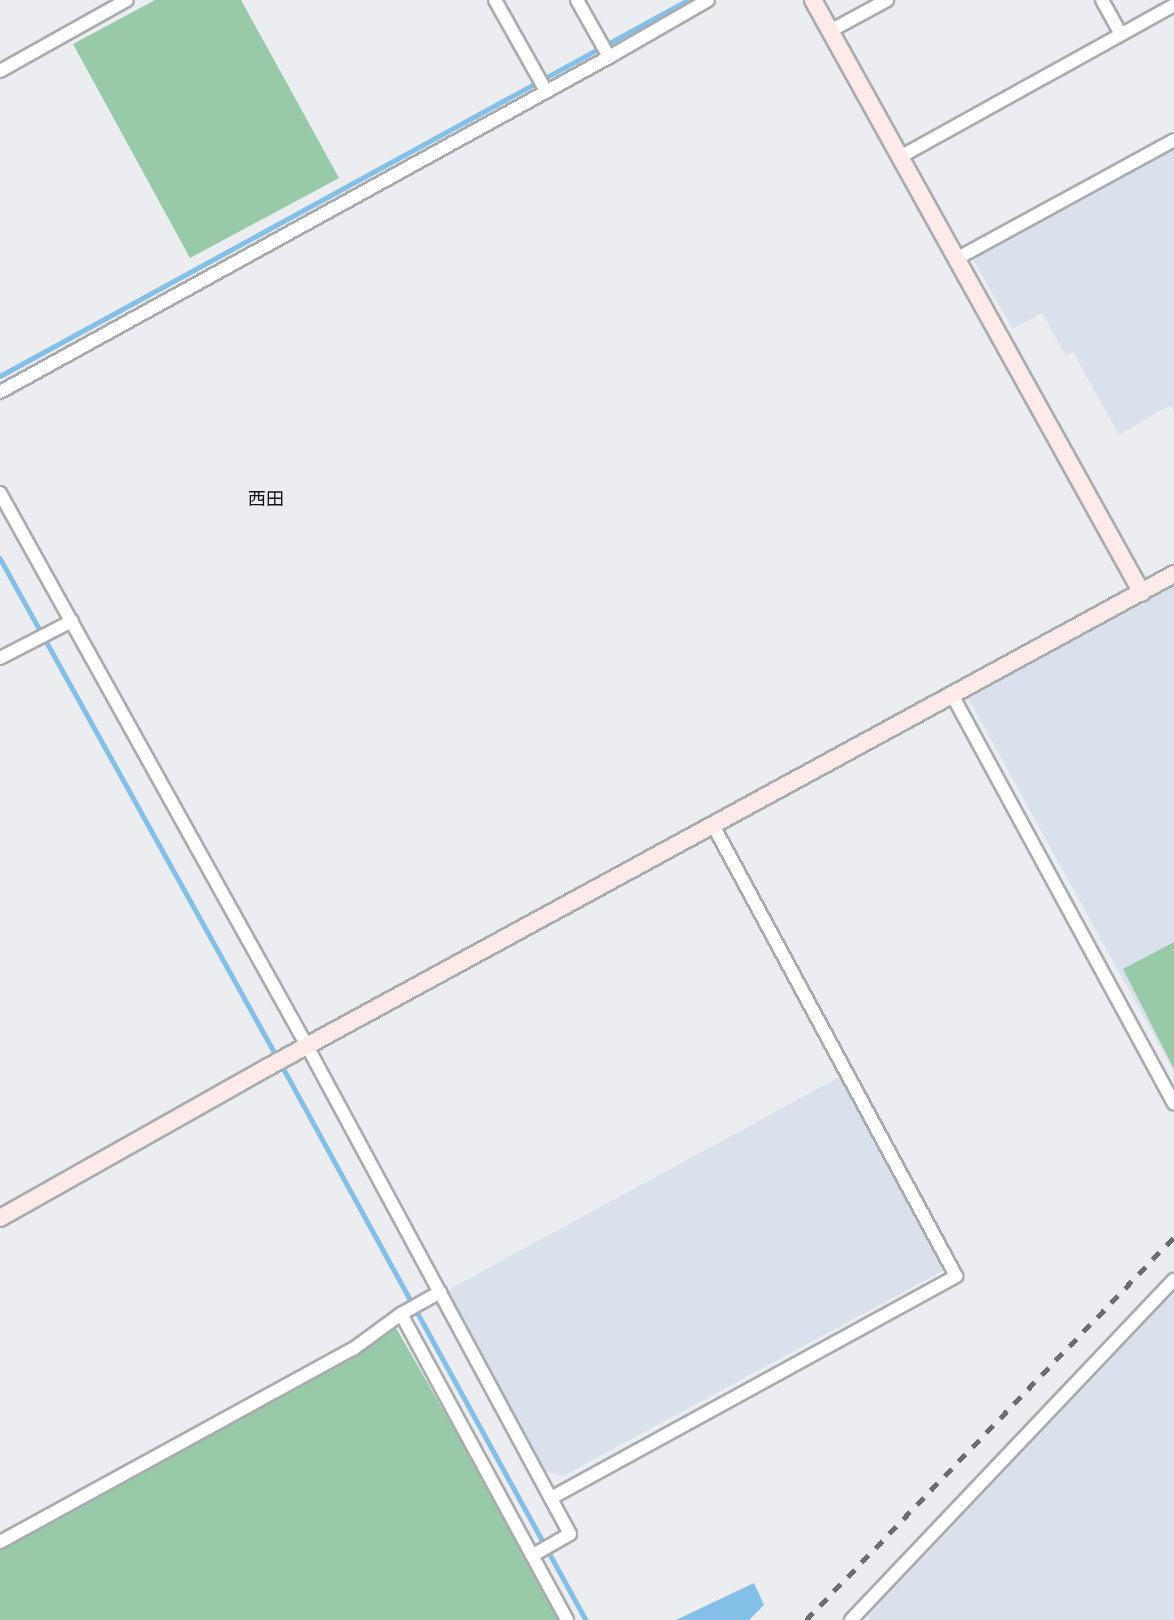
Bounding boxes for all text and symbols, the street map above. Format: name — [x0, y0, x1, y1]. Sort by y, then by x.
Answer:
district label: 西田 — [248, 488, 284, 510]

